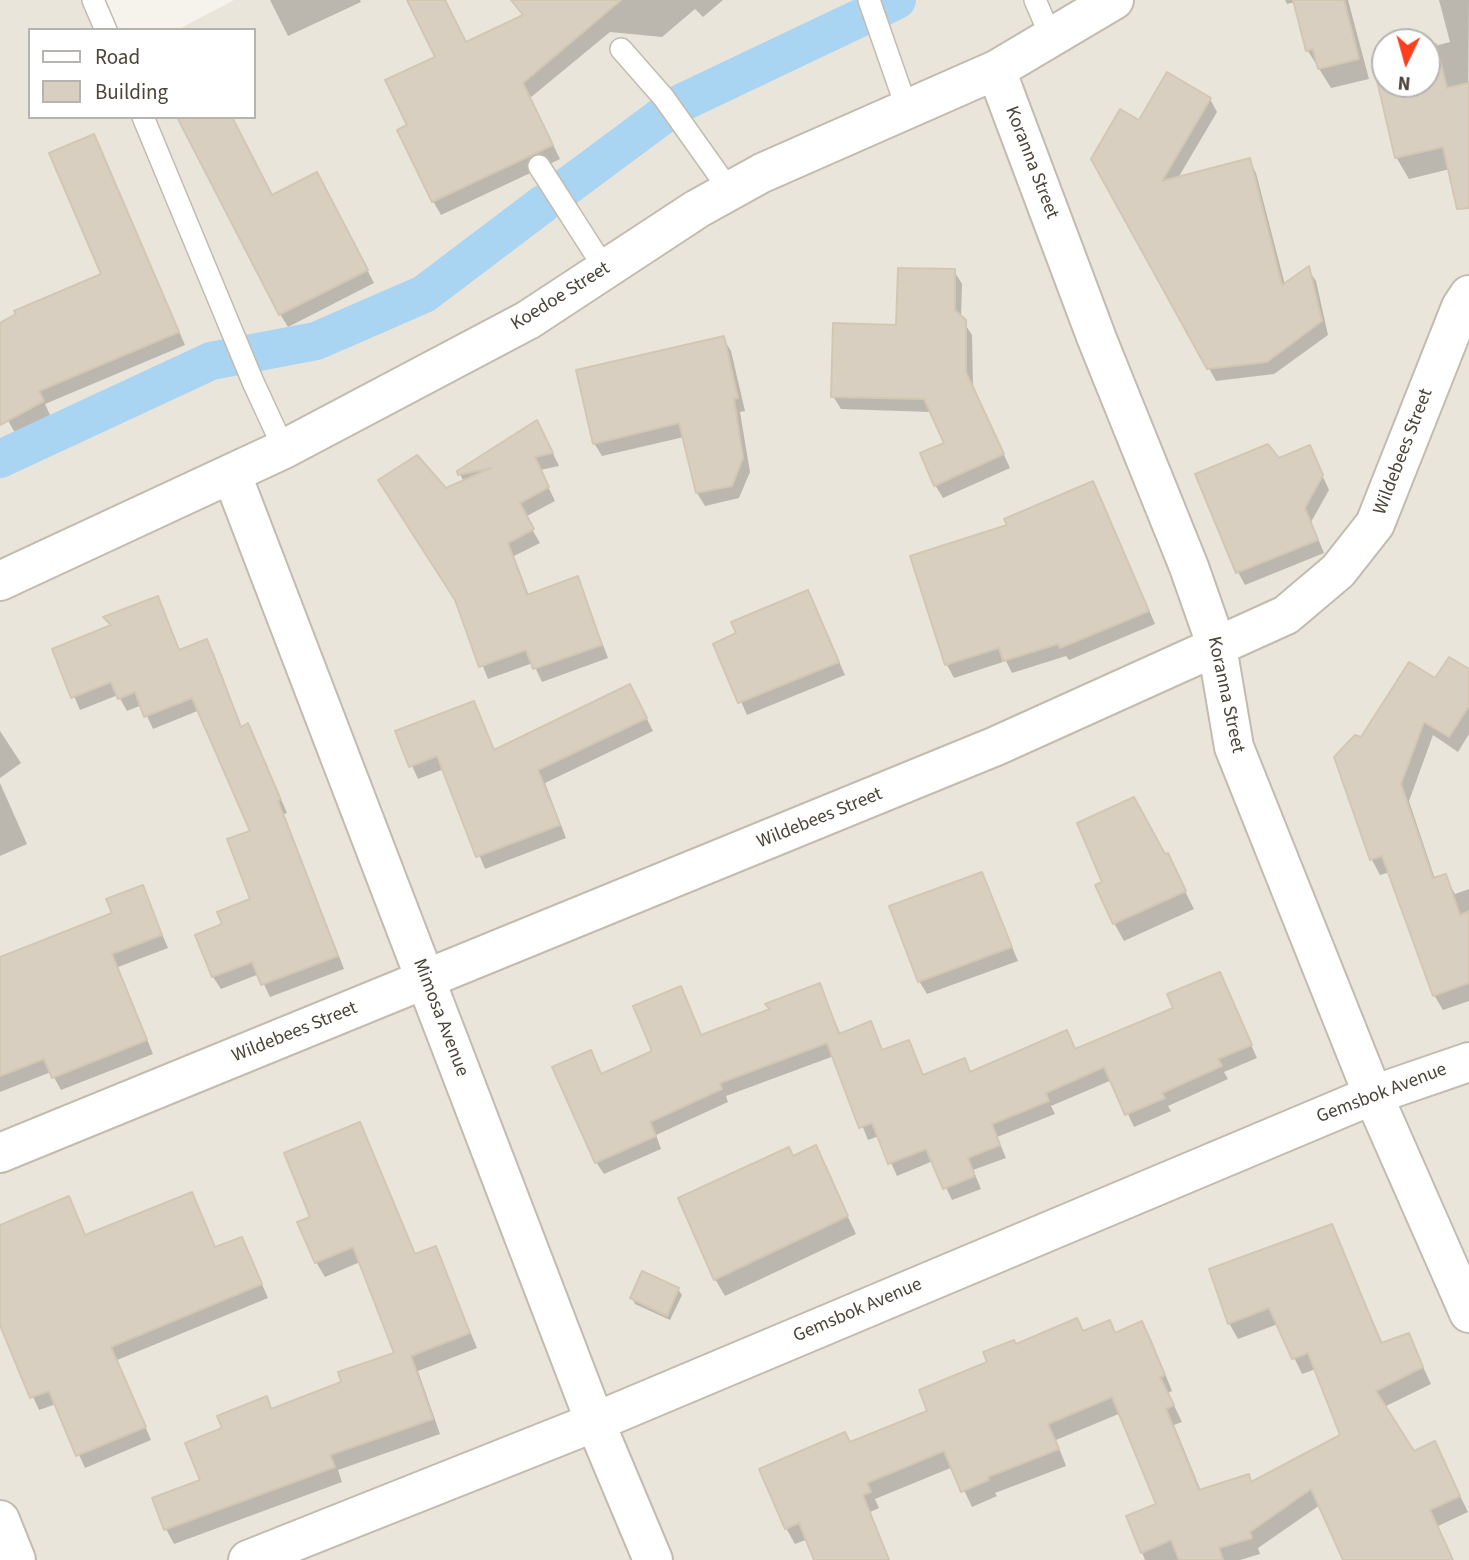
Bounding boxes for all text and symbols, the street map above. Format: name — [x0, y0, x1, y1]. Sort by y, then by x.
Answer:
legend — [28, 28, 256, 119]
north arrow — [1371, 28, 1441, 98]
text: Road — [95, 42, 140, 72]
text: N — [1397, 68, 1412, 96]
text: Building — [95, 77, 168, 107]
street label: Koranna Street — [999, 104, 1063, 222]
street label: Koedoe Street — [507, 258, 615, 336]
street label: Wildebees Street — [1370, 386, 1438, 518]
street label: Koranna Street — [1202, 635, 1248, 755]
street label: Wildebees Street — [754, 783, 886, 855]
street label: Mimosa Avenue — [407, 956, 473, 1080]
street label: Wildebees Street — [229, 997, 361, 1069]
street label: Gemsbok Avenue — [1314, 1059, 1450, 1129]
street label: Gemsbok Avenue — [790, 1274, 926, 1348]

